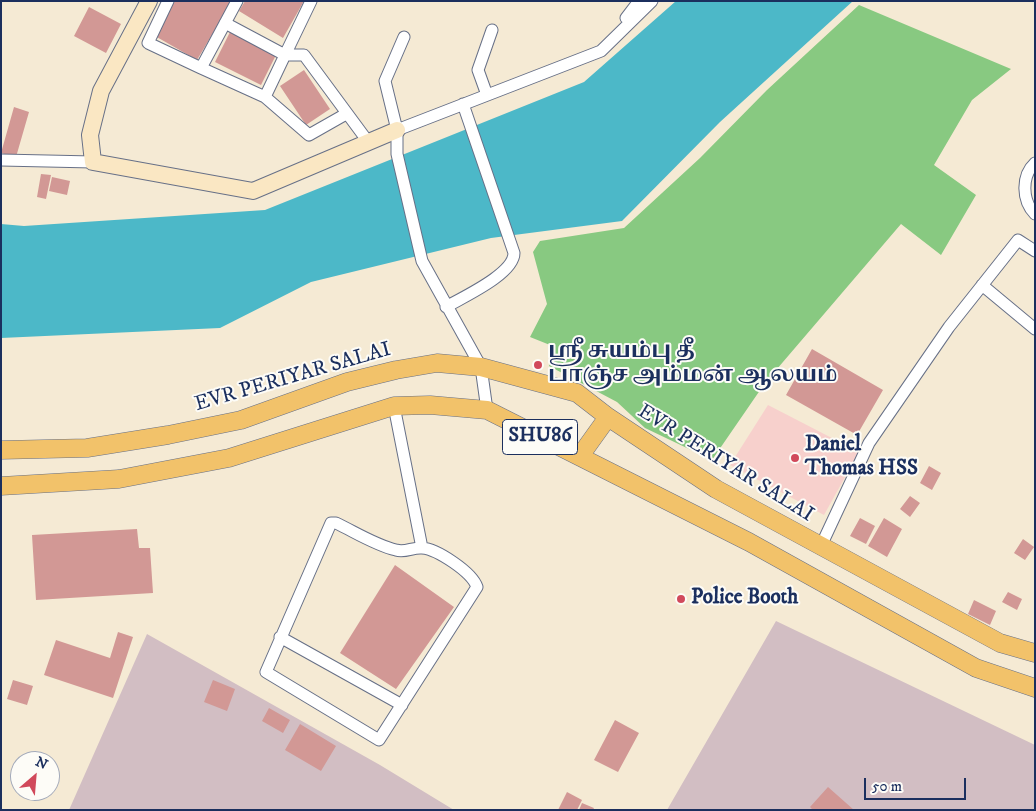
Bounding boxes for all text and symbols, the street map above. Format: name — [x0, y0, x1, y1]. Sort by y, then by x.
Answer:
street label: EVR PERIYAR SALAI — [192, 338, 394, 418]
place label: ஶ்ரீ சுயம்பு தீ பாஞ்ச அம்மன் ஆலயம் — [548, 340, 838, 390]
marker: ஶ்ரீ சுயம்பு தீ பாஞ்ச அம்மன் ஆலயம் — [532, 359, 544, 371]
street label: EVR PERIYAR SALAI — [632, 400, 818, 528]
road number: SHU86 — [502, 420, 578, 454]
place label: Daniel Thomas HSS — [805, 433, 918, 483]
marker: Daniel Thomas HSS — [789, 452, 801, 464]
place label: Police Booth — [691, 586, 798, 612]
marker: Police Booth — [675, 593, 687, 605]
north arrow — [10, 751, 60, 801]
text: N — [32, 753, 51, 774]
scale bar — [866, 768, 968, 800]
text: 50 m — [872, 777, 902, 796]

